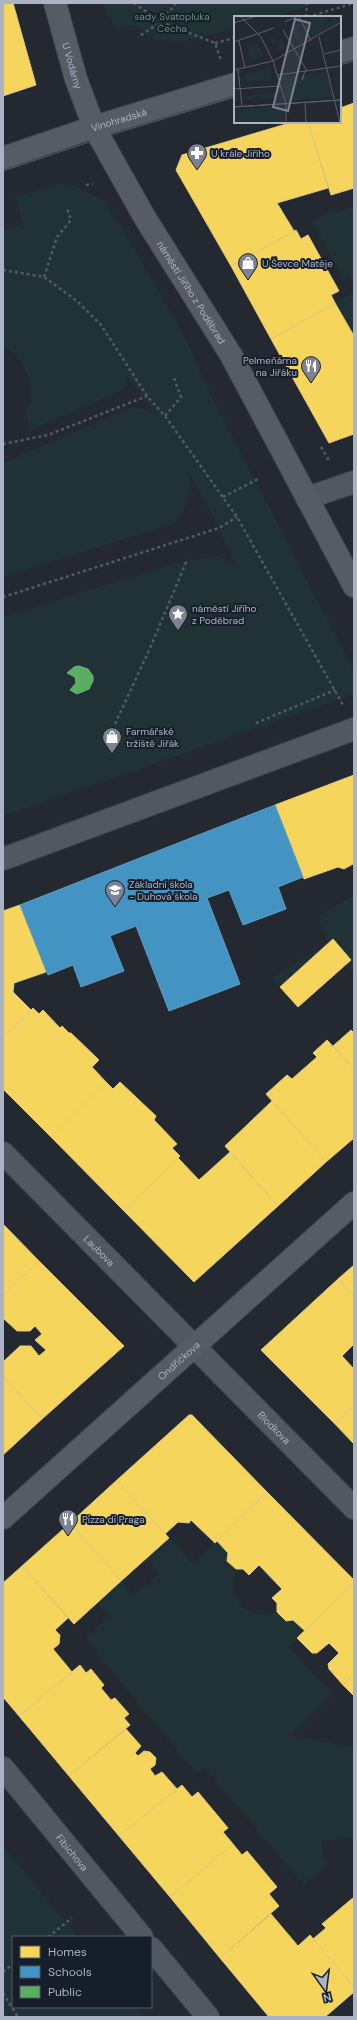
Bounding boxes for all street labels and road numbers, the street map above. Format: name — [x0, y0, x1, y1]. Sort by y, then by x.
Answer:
street label: U Vodárny — [59, 41, 85, 91]
street label: Vinohradská — [90, 105, 148, 135]
street label: náměstí Jiřího z Poděbrad — [154, 238, 228, 347]
street label: Laubova — [81, 1232, 117, 1269]
street label: Ondříčkova — [155, 1338, 203, 1383]
street label: Blodkova — [255, 1409, 293, 1447]
street label: Fibichova — [53, 1831, 91, 1874]

